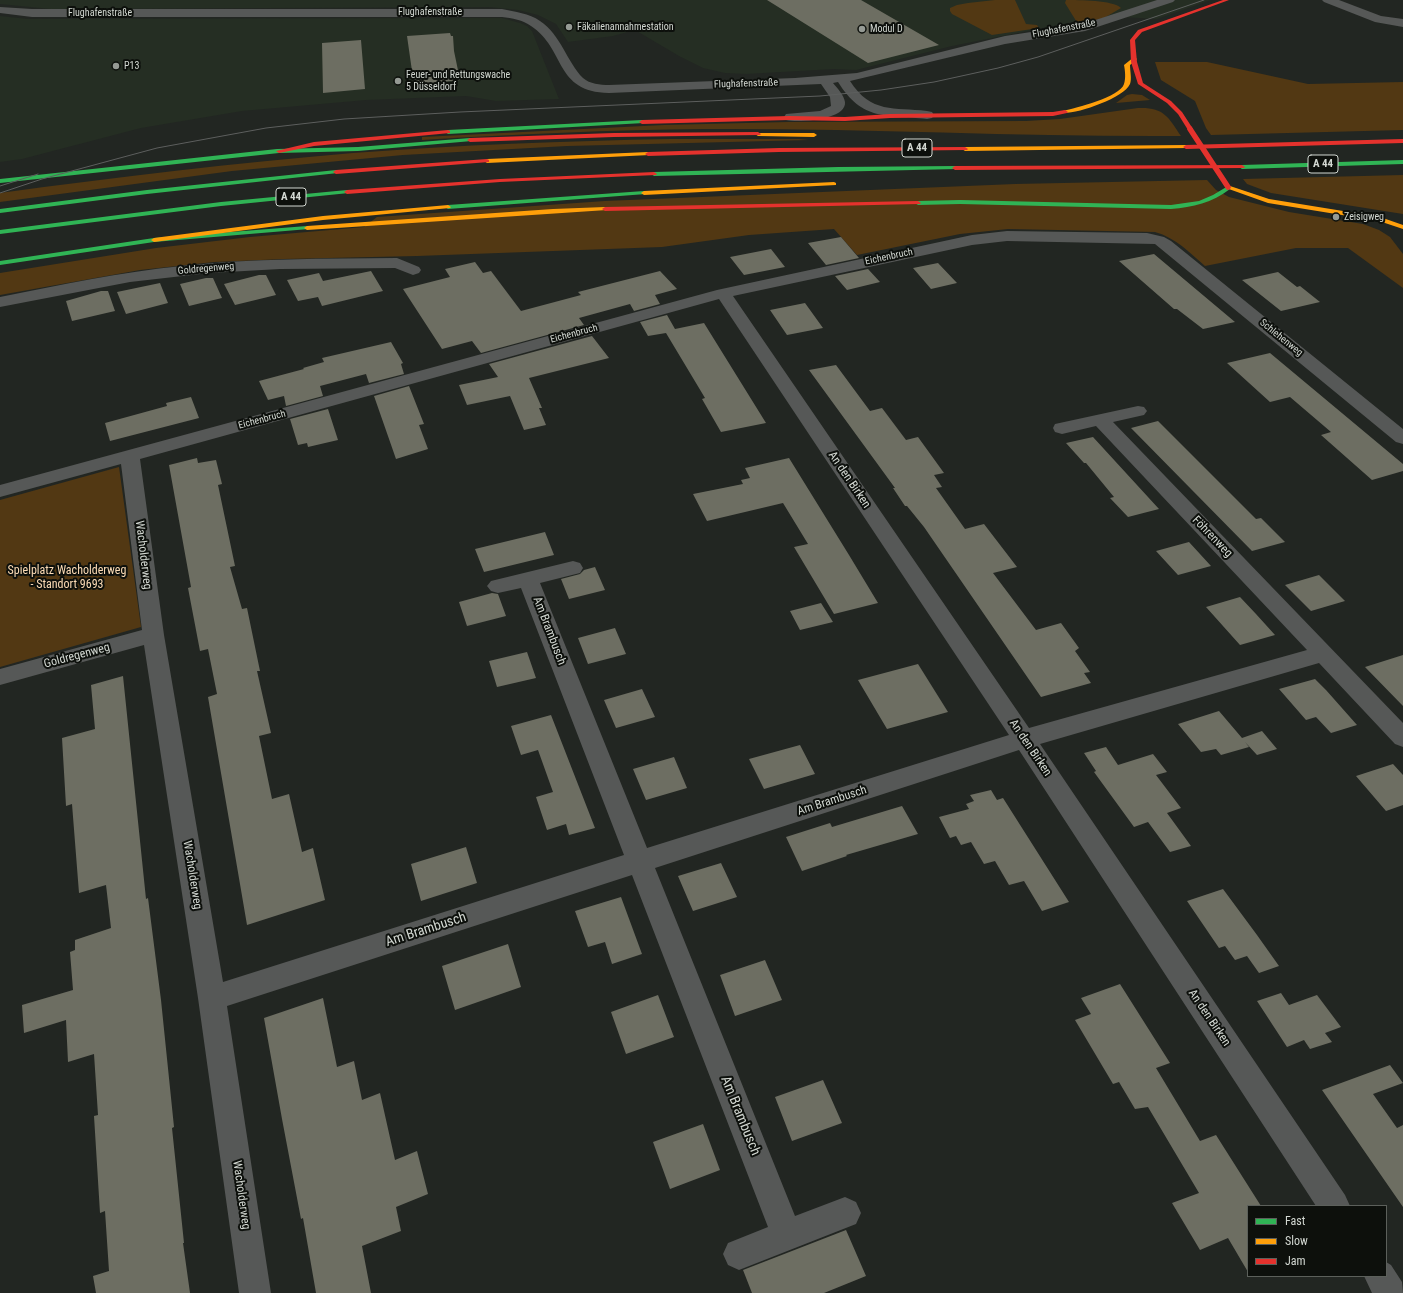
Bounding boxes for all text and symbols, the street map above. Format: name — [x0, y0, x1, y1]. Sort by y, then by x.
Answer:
street label: Flughafenstraße — [398, 6, 462, 18]
street label: Flughafenstraße — [68, 7, 132, 19]
street label: Flughafenstraße — [1031, 17, 1097, 41]
place label: Fäkalienannahmestation — [577, 21, 674, 33]
marker: Fäkalienannahmestation — [564, 22, 574, 32]
place label: Modul D — [870, 23, 903, 35]
marker: Modul D — [857, 24, 867, 34]
place label: P13 — [124, 60, 139, 72]
marker: P13 — [111, 61, 121, 71]
place label: Feuer- und Rettungswache 5 Düsseldorf — [406, 69, 510, 92]
marker: Feuer- und Rettungswache 5 Düsseldorf — [393, 76, 403, 86]
street label: Flughafenstraße — [714, 77, 778, 91]
road number: A 44 — [902, 139, 932, 157]
road number: A 44 — [1308, 155, 1338, 173]
road number: A 44 — [276, 188, 306, 206]
place label: Zeisigweg — [1344, 211, 1384, 223]
marker: Zeisigweg — [1331, 212, 1341, 222]
street label: Eichenbruch — [864, 246, 914, 268]
street label: Goldregenweg — [177, 261, 235, 277]
street label: Schlehenweg — [1257, 317, 1305, 359]
street label: Eichenbruch — [549, 322, 599, 346]
street label: Eichenbruch — [237, 408, 287, 432]
street label: An den Birken — [825, 449, 873, 511]
street label: Föhrenweg — [1189, 513, 1235, 561]
street label: Wacholderweg — [132, 520, 154, 590]
park label: Spielplatz Wacholderweg - Standort 9693 — [8, 564, 126, 592]
street label: Am Brambusch — [529, 595, 569, 667]
street label: Goldregenweg — [42, 640, 112, 672]
street label: An den Birken — [1006, 717, 1054, 779]
street label: Am Brambusch — [796, 783, 868, 819]
street label: Wacholderweg — [179, 840, 205, 910]
street label: Am Brambusch — [383, 909, 469, 951]
street label: An den Birken — [1185, 987, 1233, 1049]
street label: Am Brambusch — [716, 1074, 764, 1158]
street label: Wacholderweg — [229, 1160, 253, 1230]
legend — [1247, 1205, 1387, 1277]
text: Fast — [1285, 1214, 1305, 1228]
text: Slow — [1285, 1234, 1308, 1248]
text: Jam — [1285, 1254, 1306, 1268]

